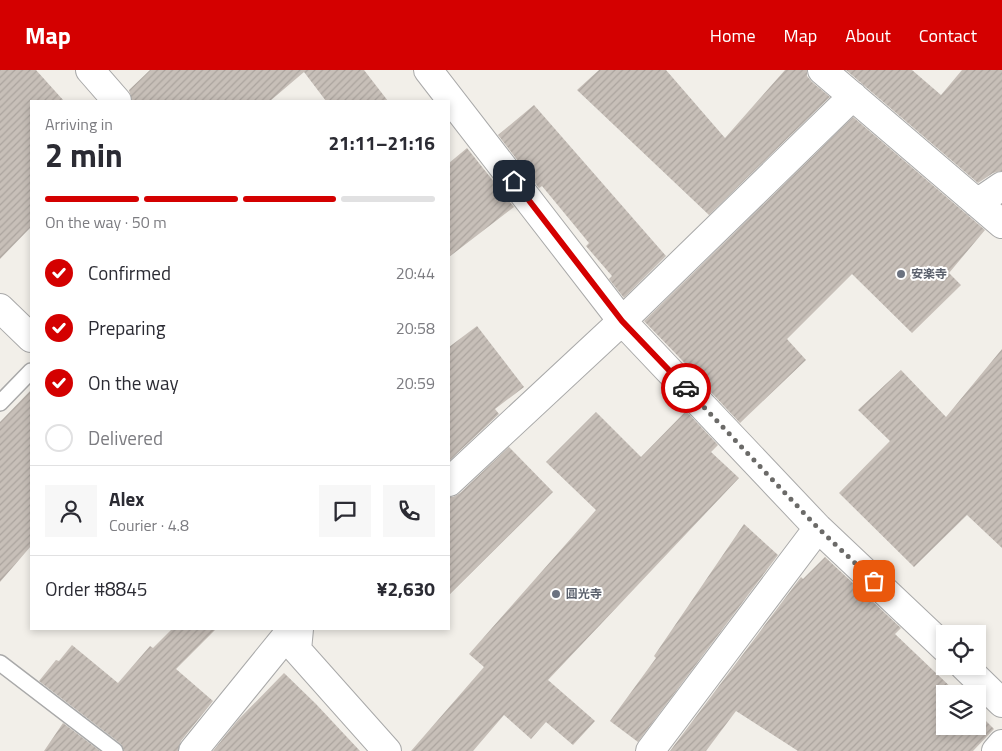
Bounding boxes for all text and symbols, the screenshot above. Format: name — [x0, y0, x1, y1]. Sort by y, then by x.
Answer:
text: Map — [25, 17, 71, 53]
text: Home — [710, 22, 756, 49]
text: Map — [784, 22, 817, 49]
text: About — [845, 22, 891, 49]
text: Contact — [919, 22, 977, 49]
text: Arriving in — [45, 112, 113, 136]
text: 21:11–21:16 — [328, 128, 435, 157]
text: 2 min — [45, 131, 123, 179]
pin — [493, 160, 535, 202]
icon: home — [500, 167, 528, 195]
text: On the way · 50 m — [45, 210, 167, 234]
text: Confirmed — [88, 258, 171, 287]
icon: check — [45, 259, 73, 287]
text: 20:44 — [396, 261, 435, 285]
place label: 安楽寺 — [911, 264, 947, 283]
marker: 安楽寺 — [895, 268, 907, 280]
text: Preparing — [88, 313, 165, 342]
icon: check — [45, 314, 73, 342]
text: 20:58 — [396, 316, 435, 340]
courier — [661, 363, 711, 413]
text: On the way — [88, 368, 179, 397]
icon: check — [45, 369, 73, 397]
text: 20:59 — [396, 371, 435, 395]
icon: car — [672, 374, 700, 402]
text: Delivered — [88, 423, 163, 452]
text: Alex — [109, 484, 144, 513]
button: person — [45, 485, 97, 537]
button: chat — [319, 485, 371, 537]
button: phone — [383, 485, 435, 537]
text: Courier · 4.8 — [109, 513, 189, 537]
pin — [853, 560, 895, 602]
icon: bag — [860, 567, 888, 595]
text: Order #8845 — [45, 574, 147, 603]
text: ¥2,630 — [377, 574, 435, 603]
place label: 圓光寺 — [566, 584, 602, 603]
marker: 圓光寺 — [550, 588, 562, 600]
map controls — [936, 625, 986, 735]
button: locate — [936, 625, 986, 675]
button: layers — [936, 685, 986, 735]

